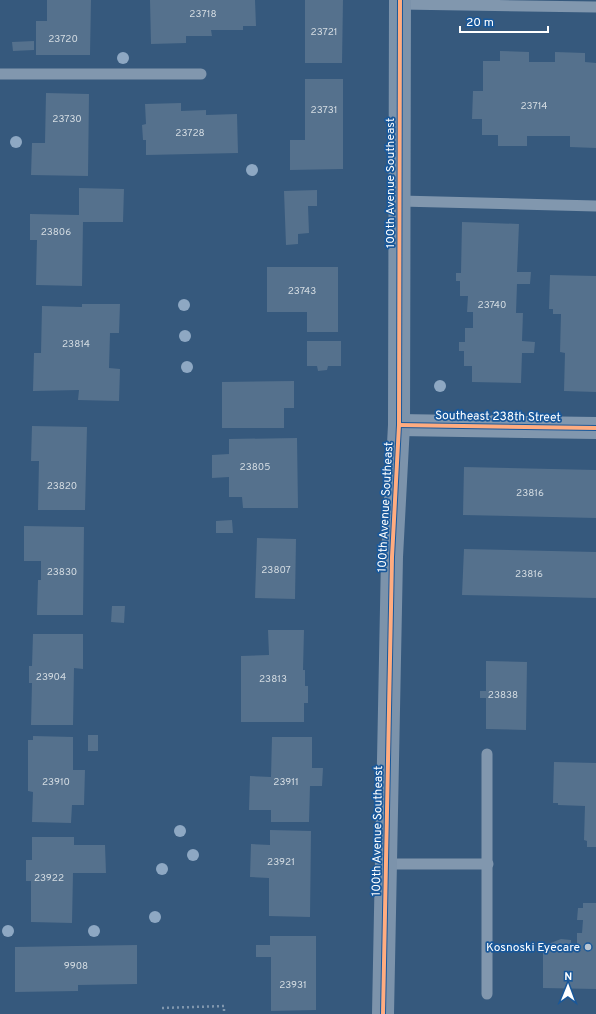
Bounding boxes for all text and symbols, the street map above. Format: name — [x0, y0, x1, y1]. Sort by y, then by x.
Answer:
house number: 23718 — [189, 8, 217, 21]
scale bar — [460, 8, 548, 34]
text: 20 m — [466, 15, 494, 31]
house number: 23721 — [311, 26, 337, 39]
house number: 23720 — [48, 33, 78, 46]
house number: 23714 — [520, 100, 548, 113]
house number: 23731 — [311, 104, 337, 117]
house number: 23730 — [52, 113, 82, 126]
street label: 100th Avenue Southeast — [383, 118, 399, 248]
house number: 23728 — [175, 127, 205, 140]
house number: 23806 — [41, 226, 71, 239]
house number: 23743 — [288, 285, 316, 298]
house number: 23740 — [478, 299, 506, 312]
house number: 23814 — [62, 338, 90, 351]
street label: Southeast 238th Street — [435, 408, 561, 426]
street label: 100th Avenue Southeast — [375, 441, 397, 573]
house number: 23805 — [240, 461, 270, 474]
house number: 23820 — [47, 480, 77, 493]
house number: 23816 — [516, 487, 544, 500]
house number: 23807 — [261, 564, 291, 577]
house number: 23830 — [47, 566, 77, 579]
house number: 23816 — [515, 568, 543, 581]
house number: 23904 — [36, 671, 66, 684]
house number: 23813 — [259, 673, 287, 686]
house number: 23838 — [488, 689, 518, 702]
street label: 100th Avenue Southeast — [369, 766, 387, 896]
house number: 23910 — [42, 776, 70, 789]
house number: 23911 — [273, 776, 299, 789]
house number: 23921 — [267, 856, 295, 869]
house number: 23922 — [34, 872, 64, 885]
place label: Kosnoski Eyecare — [486, 940, 580, 956]
marker: Kosnoski Eyecare — [583, 942, 593, 952]
house number: 9908 — [64, 960, 88, 973]
north arrow — [548, 966, 588, 1006]
text: N — [564, 970, 572, 984]
house number: 23931 — [279, 979, 307, 992]

